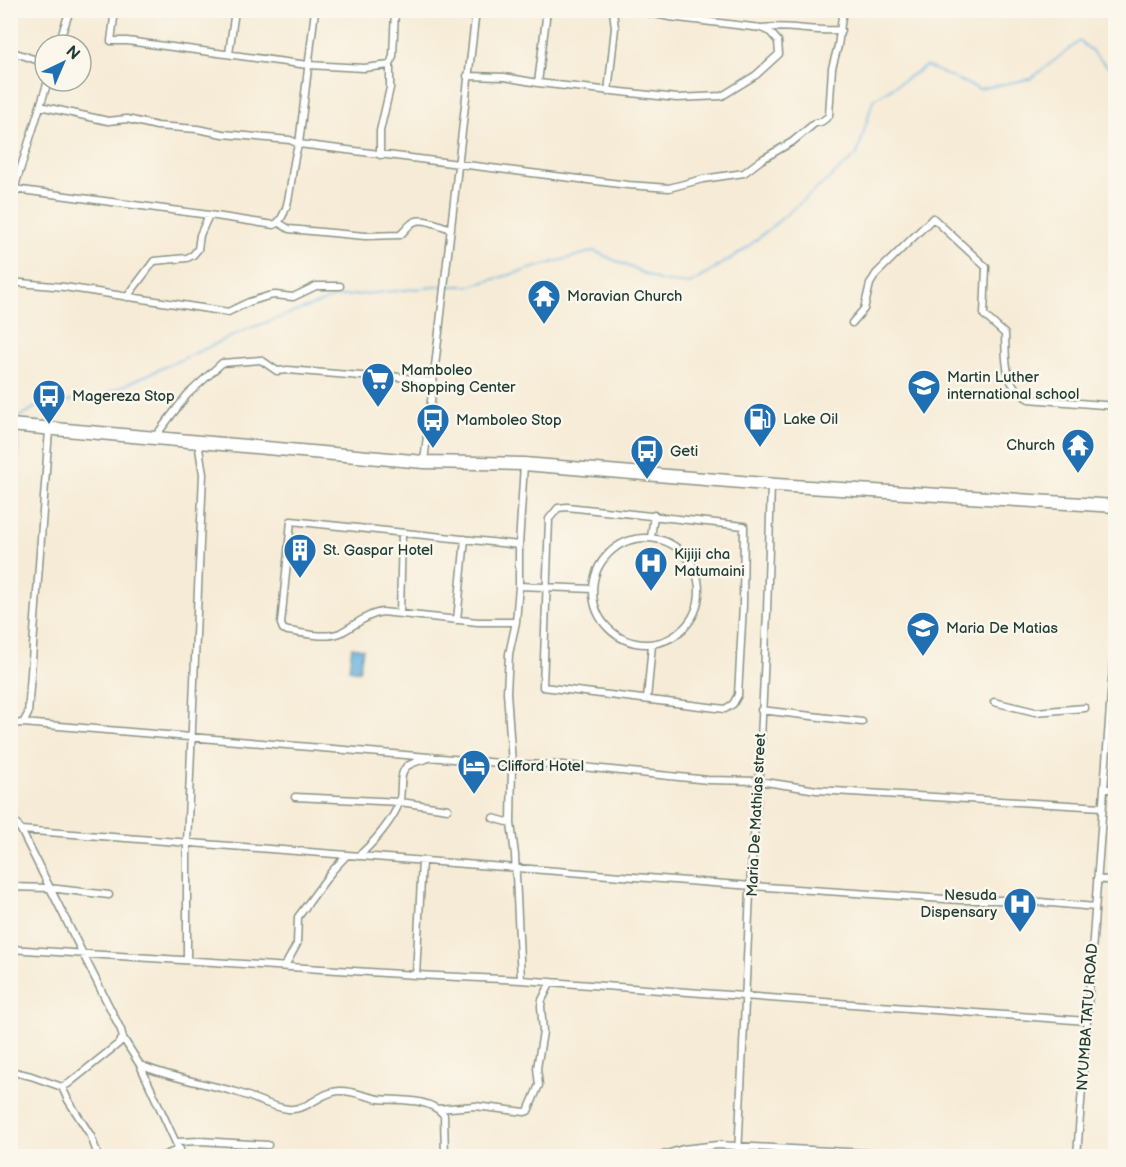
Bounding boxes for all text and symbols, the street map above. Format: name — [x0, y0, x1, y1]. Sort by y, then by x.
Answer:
north arrow — [33, 33, 93, 93]
text: N — [61, 42, 83, 64]
temple icon: Moravian Church — [526, 278, 562, 325]
place label: Moravian Church — [567, 287, 682, 306]
supermarket icon: Mamboleo Shopping Center — [360, 361, 396, 408]
place label: Mamboleo Shopping Center — [401, 361, 516, 397]
school or university icon: Martin Luther international school — [906, 368, 942, 415]
place label: Martin Luther international school — [947, 368, 1079, 404]
bus stop icon: Magereza Stop — [31, 378, 67, 425]
place label: Magereza Stop — [72, 387, 175, 406]
fuel station icon: Lake Oil — [742, 401, 778, 448]
bus stop icon: Mamboleo Stop — [415, 402, 451, 449]
place label: Lake Oil — [783, 410, 838, 429]
place label: Mamboleo Stop — [456, 411, 562, 430]
temple icon: Church — [1060, 427, 1096, 474]
bus stop icon: Geti — [629, 433, 665, 480]
place label: Church — [1006, 436, 1055, 455]
place label: Geti — [670, 442, 698, 461]
building icon: St. Gaspar Hotel — [282, 532, 318, 579]
place label: St. Gaspar Hotel — [323, 541, 433, 560]
hospital icon: Kijiji cha Matumaini — [633, 545, 669, 592]
place label: Kijiji cha Matumaini — [674, 545, 745, 581]
school or university icon: Maria De Matias — [905, 610, 941, 657]
place label: Maria De Matias — [946, 619, 1059, 638]
street label: Maria De Mathias street — [743, 732, 770, 897]
hotel icon: Clifford Hotel — [456, 748, 492, 795]
place label: Clifford Hotel — [497, 757, 584, 776]
place label: Nesuda Dispensary — [920, 886, 997, 922]
hospital icon: Nesuda Dispensary — [1002, 886, 1038, 933]
street label: NYUMBA TATU ROAD — [1073, 943, 1102, 1091]

